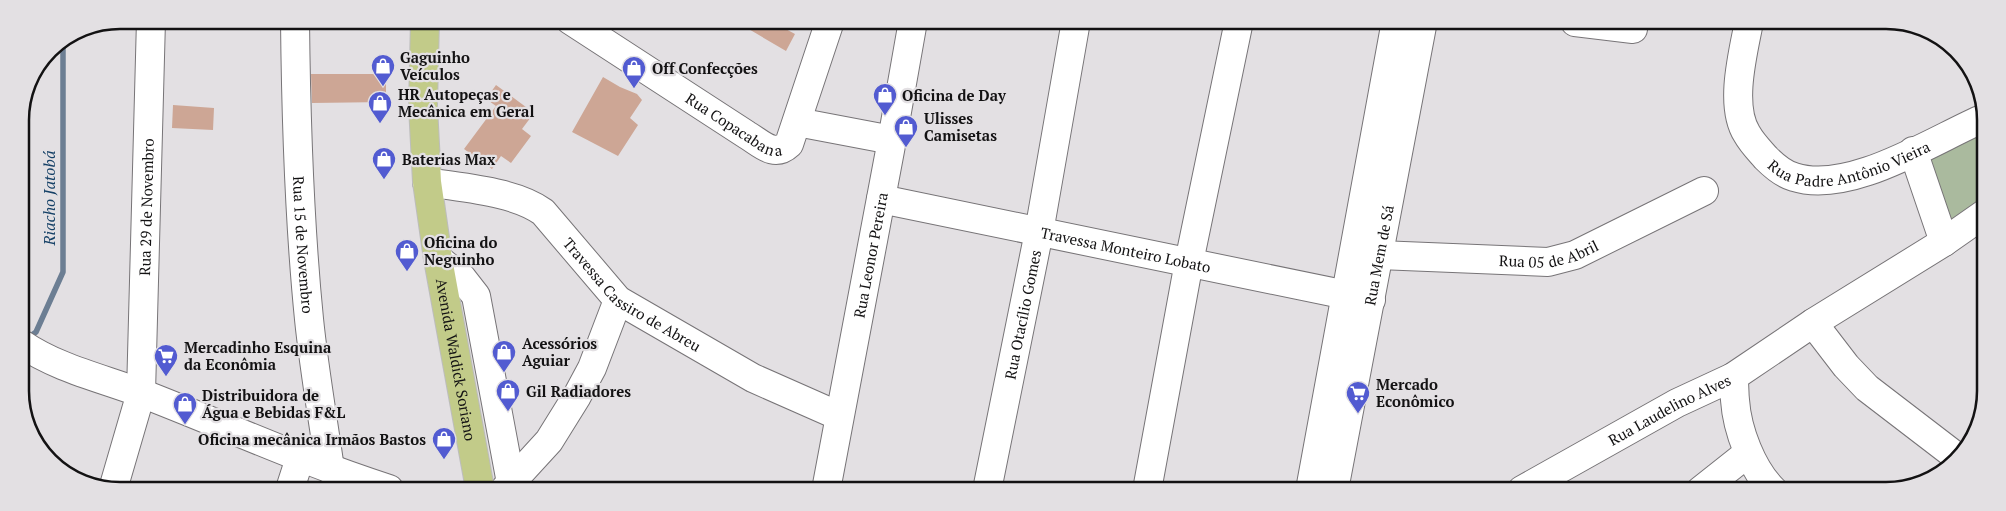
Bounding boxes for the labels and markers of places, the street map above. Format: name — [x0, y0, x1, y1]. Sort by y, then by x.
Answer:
place label: Gaguinho Veículos — [400, 47, 470, 84]
shop icon: Gaguinho Veículos — [370, 53, 396, 87]
shop icon: Off Confecções — [621, 55, 647, 89]
place label: Off Confecções — [652, 58, 758, 78]
shop icon: Oficina de Day — [872, 82, 898, 116]
place label: HR Autopeças e Mecânica em Geral — [398, 84, 534, 121]
place label: Oficina de Day — [902, 85, 1007, 105]
shop icon: HR Autopeças e Mecânica em Geral — [367, 90, 393, 124]
place label: Ulisses Camisetas — [924, 108, 997, 145]
shop icon: Ulisses Camisetas — [893, 114, 919, 148]
shop icon: Baterias Max — [371, 146, 397, 180]
place label: Baterias Max — [402, 149, 496, 169]
place label: Oficina do Neguinho — [424, 232, 498, 269]
shop icon: Oficina do Neguinho — [394, 238, 420, 272]
place label: Acessórios Aguiar — [522, 333, 597, 370]
place label: Mercadinho Esquina da Econômia — [184, 337, 332, 374]
shop icon: Acessórios Aguiar — [491, 339, 517, 373]
supermarket icon: Mercadinho Esquina da Econômia — [153, 343, 179, 377]
place label: Mercado Econômico — [1376, 374, 1454, 411]
shop icon: Gil Radiadores — [495, 378, 521, 412]
supermarket icon: Mercado Econômico — [1345, 380, 1371, 414]
place label: Gil Radiadores — [526, 381, 631, 401]
place label: Distribuidora de Água e Bebidas F&L — [202, 385, 346, 422]
shop icon: Distribuidora de Água e Bebidas F&L — [172, 391, 198, 425]
shop icon: Oficina mecânica Irmãos Bastos — [431, 426, 457, 460]
place label: Oficina mecânica Irmãos Bastos — [198, 429, 426, 449]

